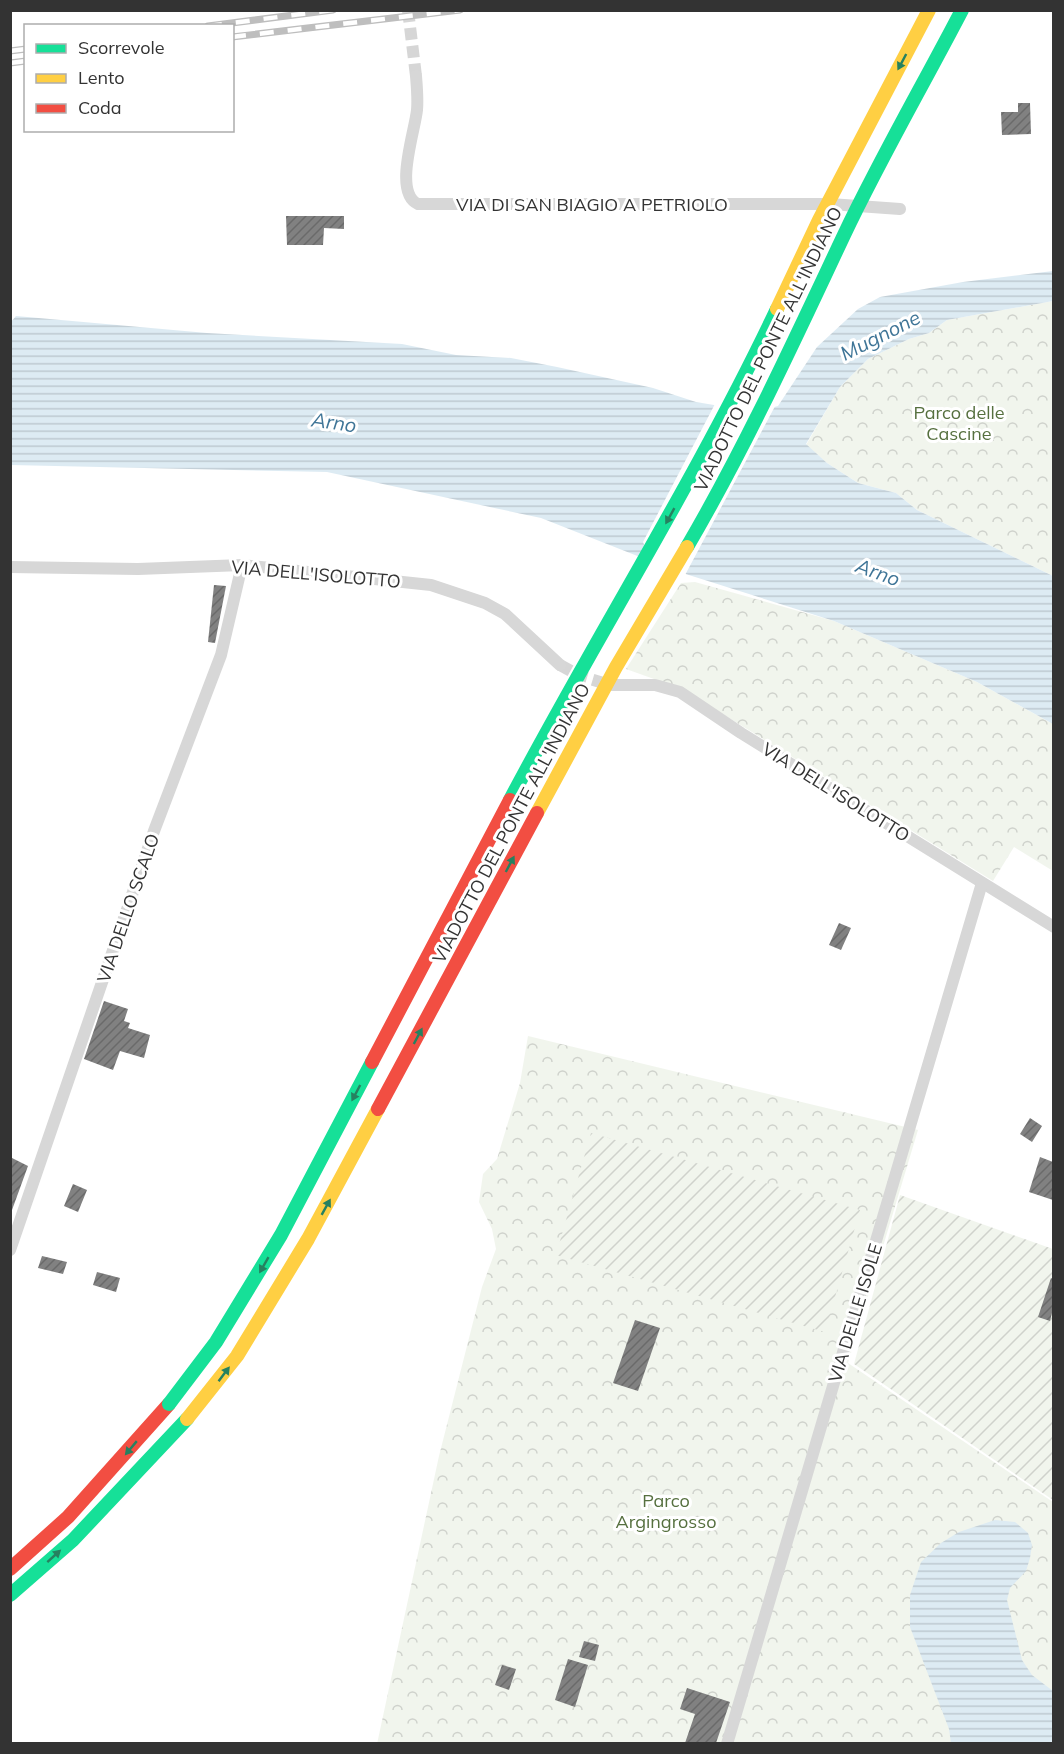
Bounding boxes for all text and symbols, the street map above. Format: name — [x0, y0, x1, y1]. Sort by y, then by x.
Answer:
legend — [24, 24, 234, 132]
text: Scorrevole — [78, 36, 165, 59]
one-way arrow — [897, 54, 907, 71]
text: Lento — [78, 66, 125, 89]
text: Coda — [78, 96, 122, 119]
street label: VIA DI SAN BIAGIO A PETRIOLO — [456, 193, 728, 216]
street label: VIADOTTO DEL PONTE ALL'INDIANO — [689, 203, 847, 495]
water label: Mugnone — [836, 304, 924, 366]
park label: Parco delle Cascine — [913, 401, 1005, 445]
water label: Arno — [309, 406, 358, 438]
one-way arrow — [665, 508, 675, 525]
water label: Arno — [852, 552, 903, 591]
street label: VIA DELL'ISOLOTTO — [230, 555, 402, 593]
street label: VIADOTTO DEL PONTE ALL'INDIANO — [427, 679, 595, 967]
street label: VIA DELL'ISOLOTTO — [758, 737, 914, 847]
street label: VIA DELLO SCALO — [92, 830, 164, 986]
one-way arrow — [505, 855, 515, 872]
one-way arrow — [413, 1027, 423, 1044]
one-way arrow — [352, 1085, 361, 1102]
one-way arrow — [320, 1199, 330, 1216]
street label: VIA DELLE ISOLE — [823, 1241, 887, 1385]
one-way arrow — [258, 1257, 269, 1273]
one-way arrow — [218, 1366, 230, 1381]
one-way arrow — [125, 1440, 138, 1455]
park label: Parco Argingrosso — [615, 1489, 717, 1533]
one-way arrow — [46, 1550, 61, 1563]

